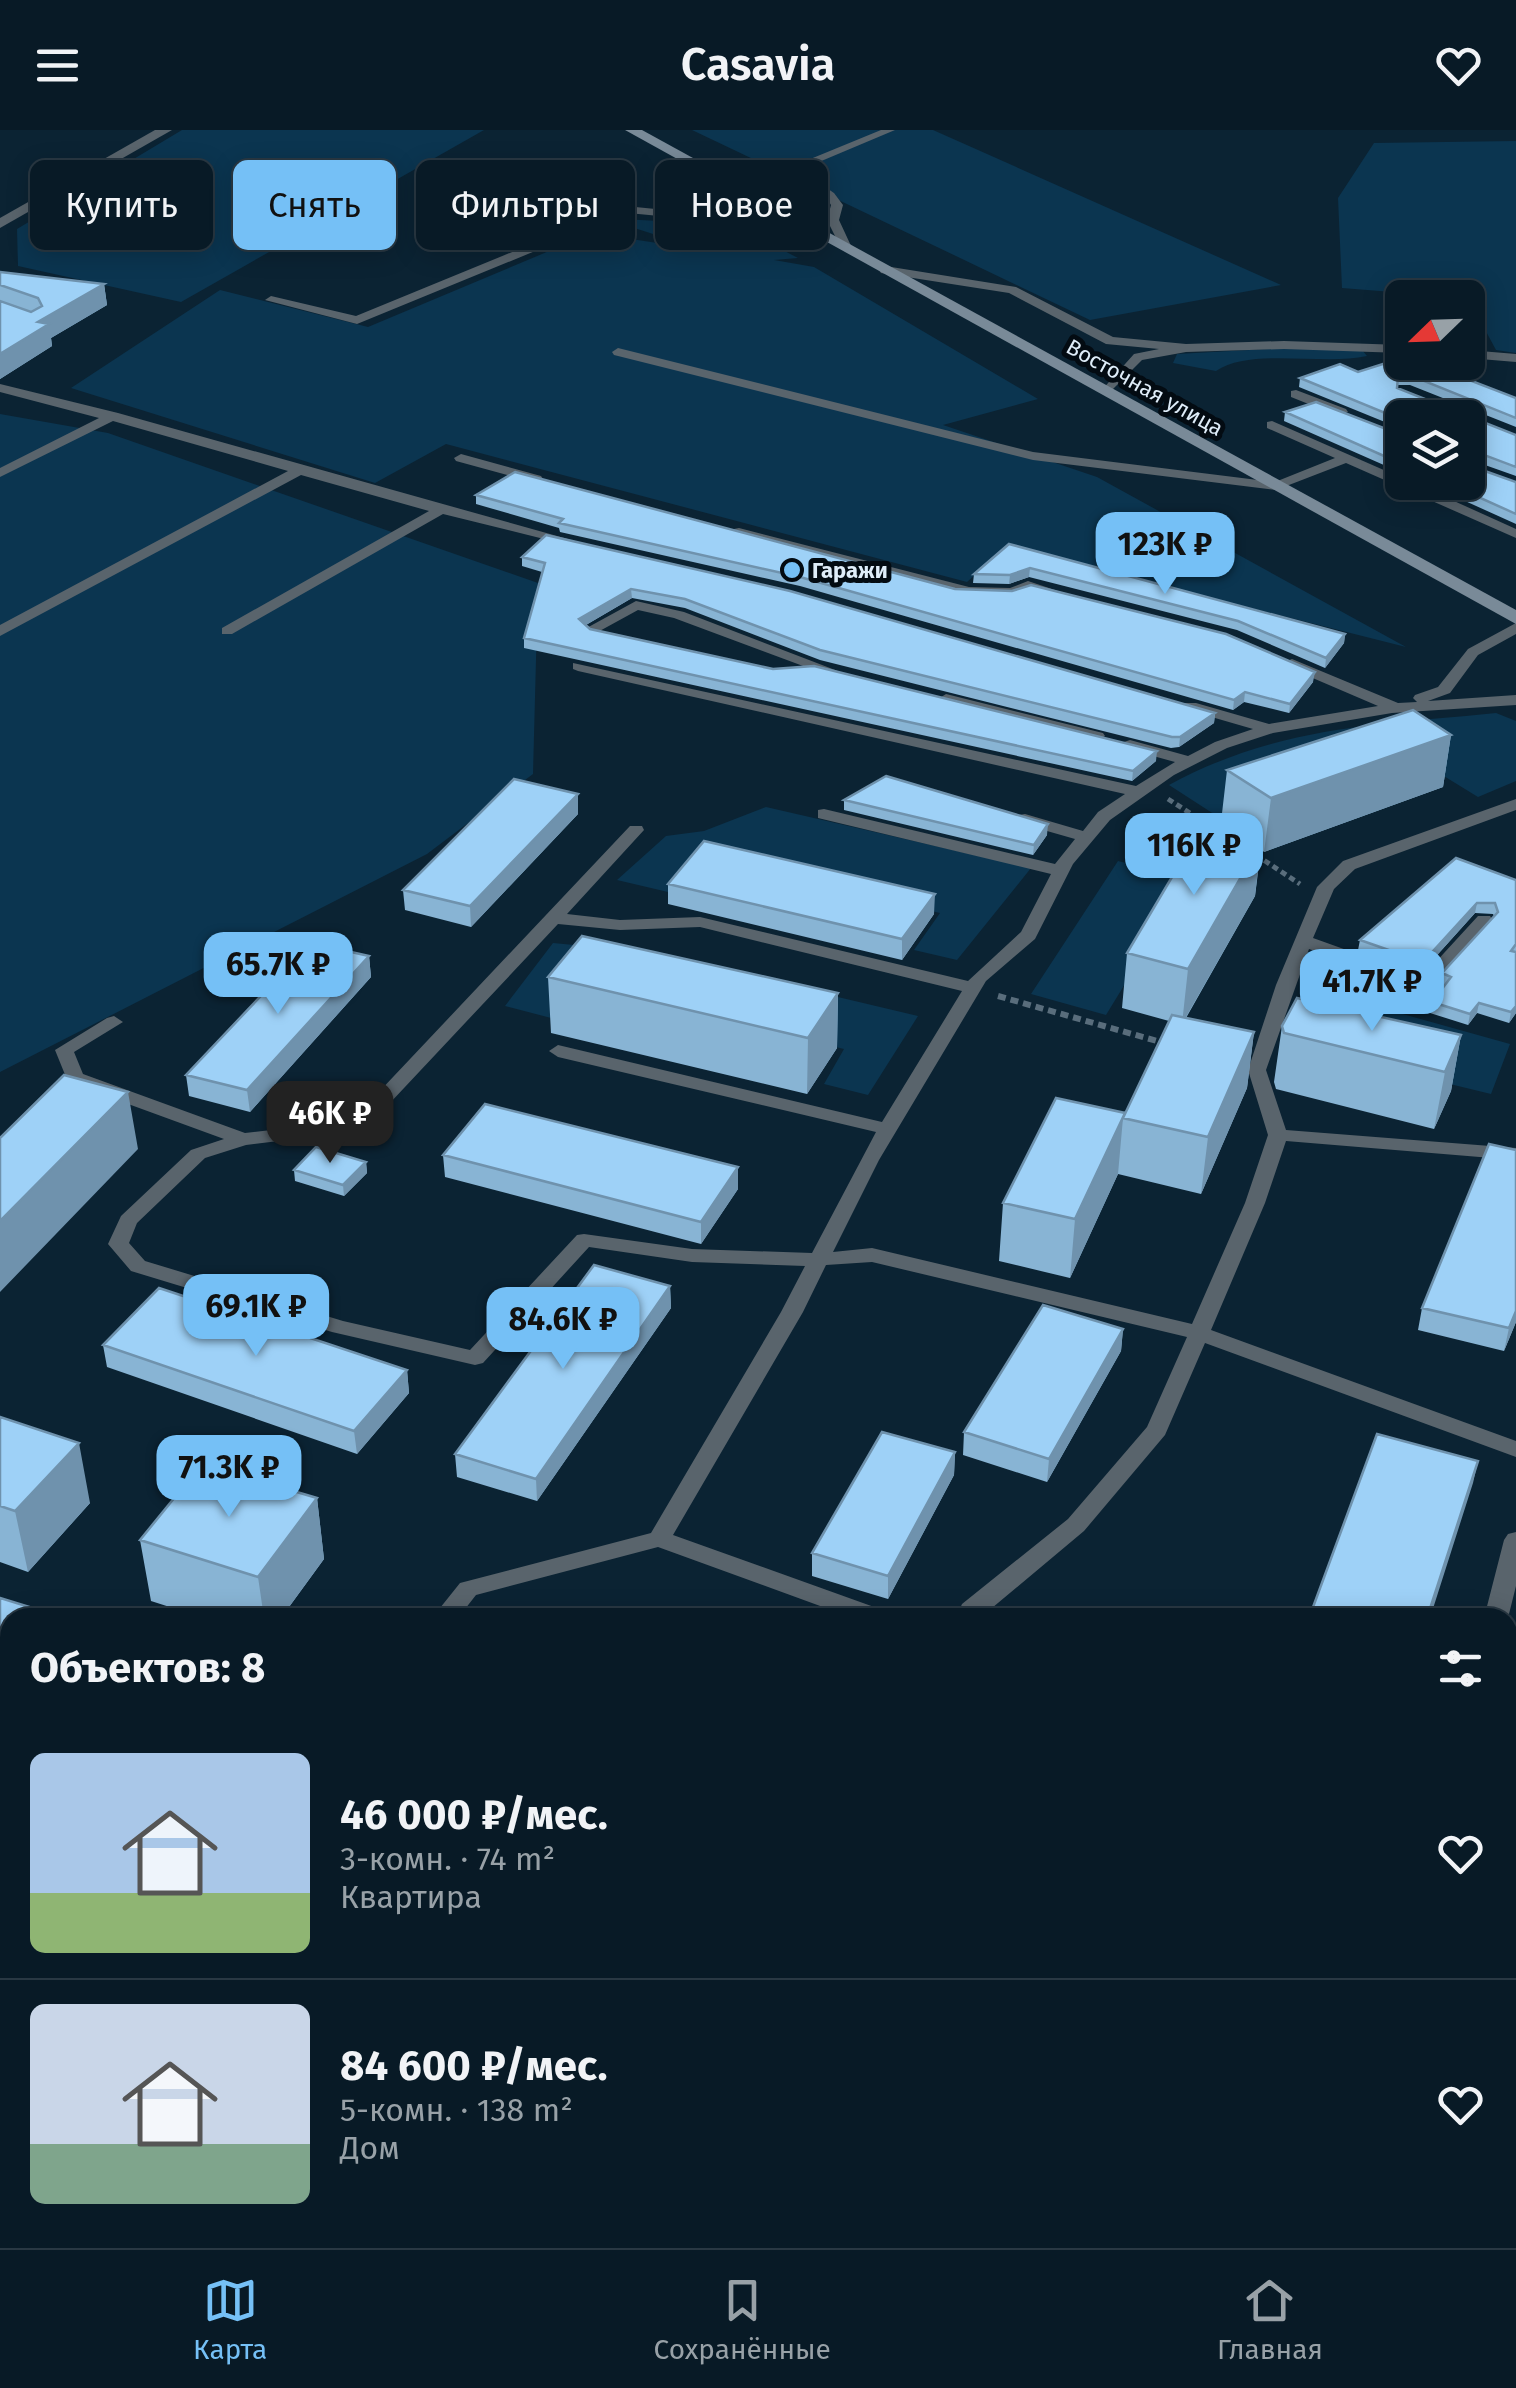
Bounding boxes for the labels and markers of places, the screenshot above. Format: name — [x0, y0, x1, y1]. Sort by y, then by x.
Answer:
pin: 123K ₽ — [1084, 512, 1246, 597]
place label: Гаражи — [812, 557, 888, 584]
marker: Гаражи — [781, 559, 803, 581]
pin: 116K ₽ — [1113, 813, 1275, 898]
pin: 65.7K ₽ — [186, 932, 370, 1017]
pin: 41.7K ₽ — [1280, 949, 1464, 1034]
pin: 46K ₽ — [260, 1081, 400, 1166]
pin: 69.1K ₽ — [164, 1274, 348, 1359]
pin: 84.6K ₽ — [471, 1287, 655, 1372]
pin: 71.3K ₽ — [137, 1435, 321, 1520]

